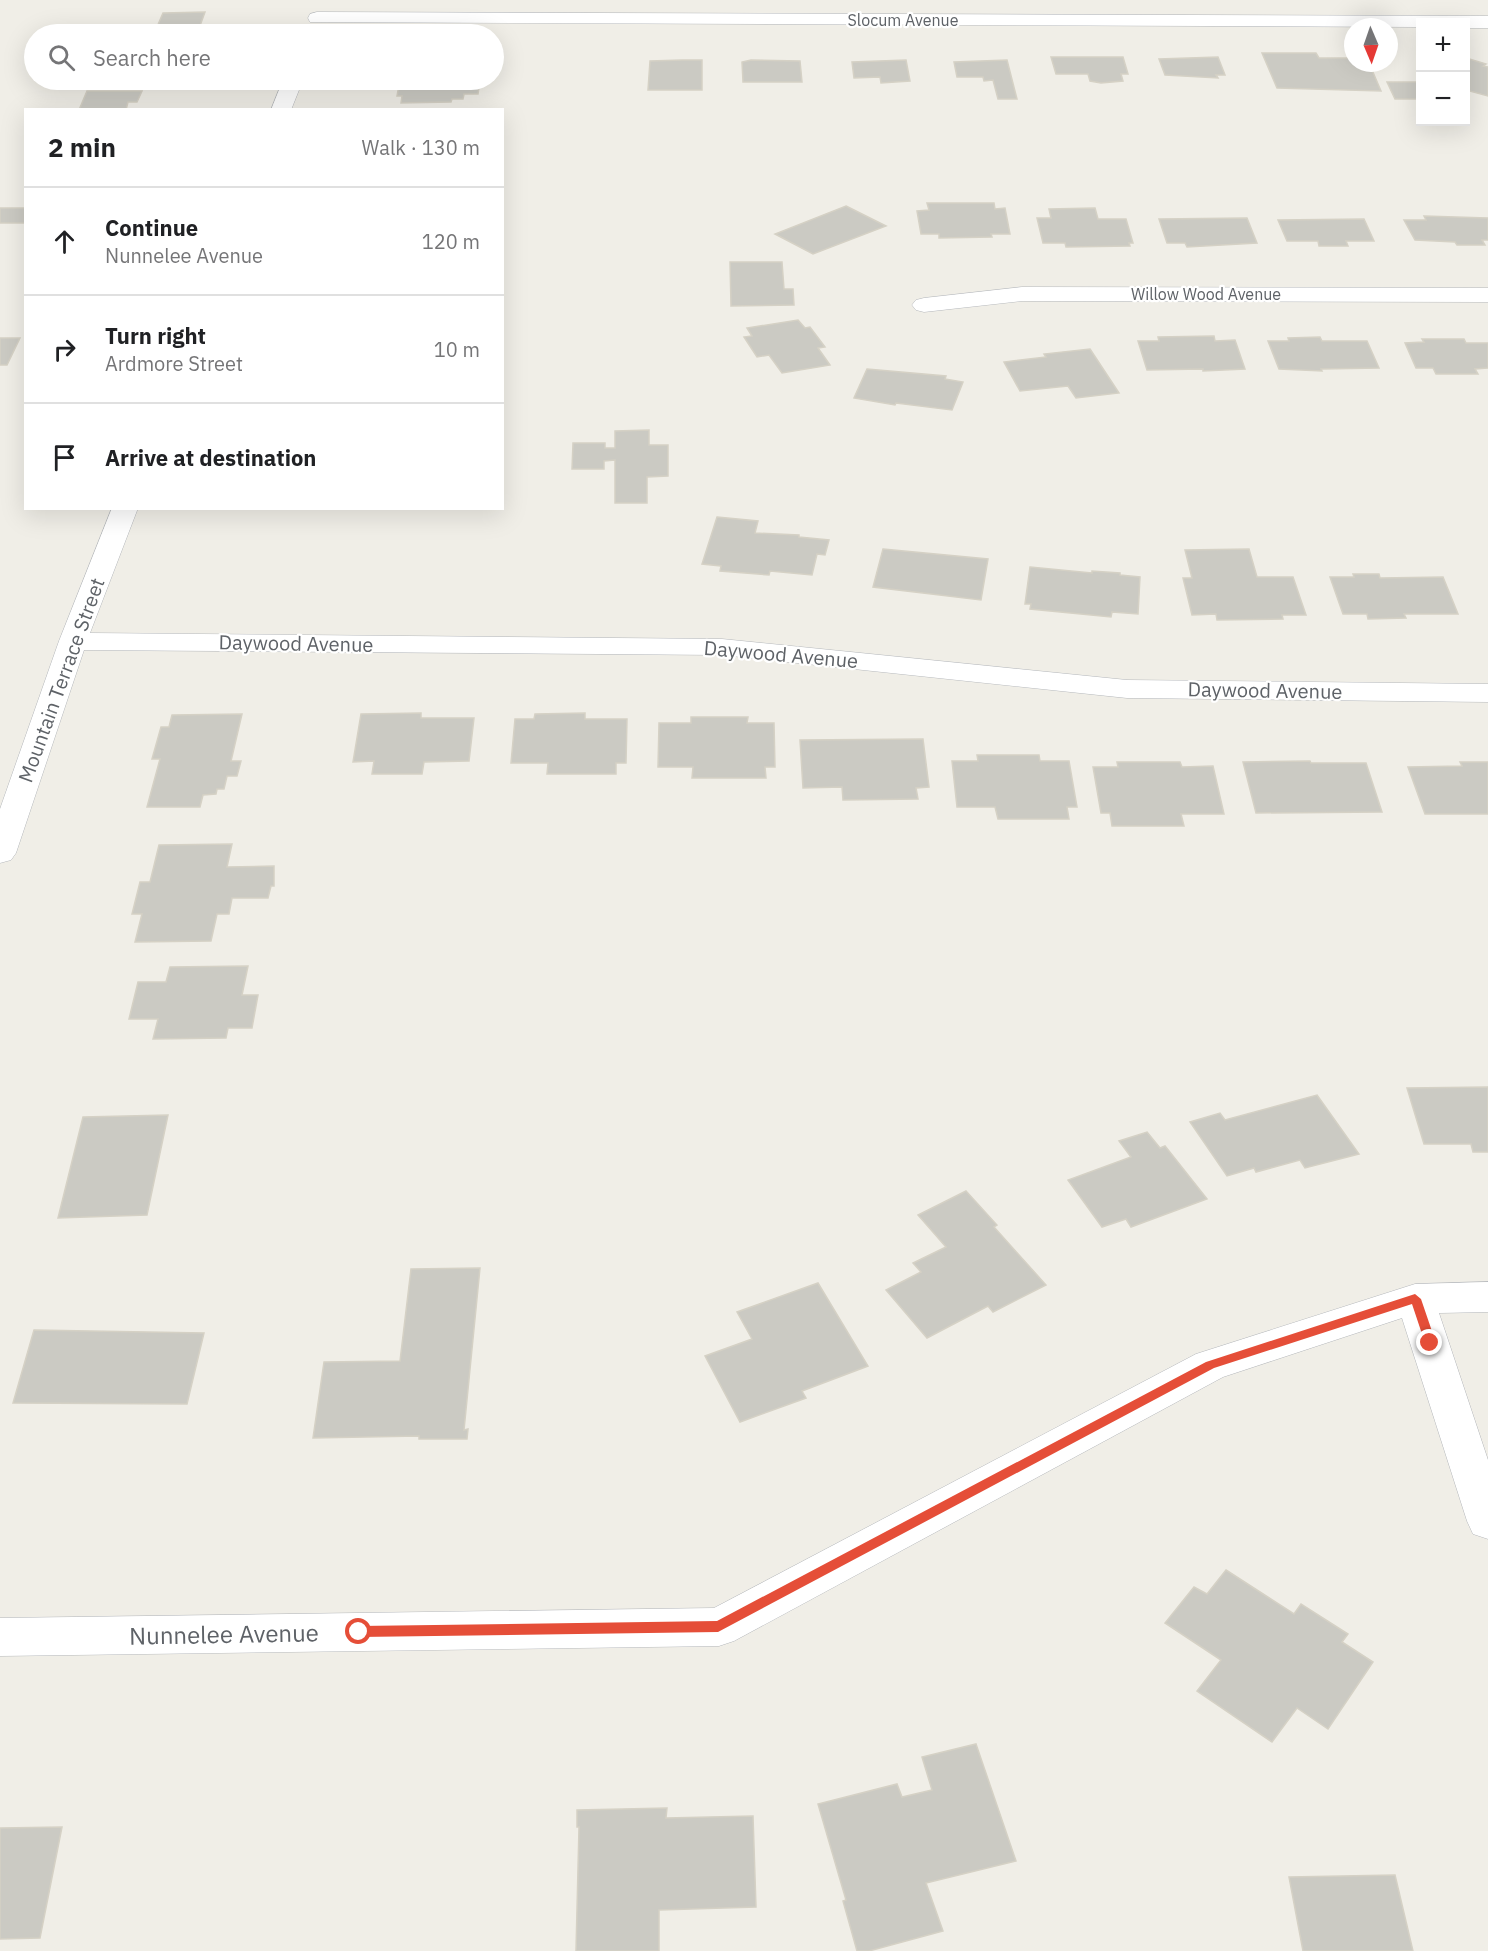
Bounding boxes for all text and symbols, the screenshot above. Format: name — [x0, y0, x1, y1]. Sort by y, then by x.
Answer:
street label: Slocum Avenue — [848, 10, 959, 30]
north arrow — [1344, 18, 1398, 72]
map controls — [1416, 18, 1470, 126]
button: + — [1416, 18, 1470, 72]
search box — [24, 24, 504, 90]
icon: search — [45, 41, 78, 74]
text: Search here — [93, 43, 211, 72]
button: − — [1416, 72, 1470, 126]
text: 2 min — [48, 130, 116, 164]
text: Walk · 130 m — [362, 134, 480, 161]
text: Continue — [105, 213, 198, 242]
icon: ahead — [48, 225, 81, 258]
text: 120 m — [422, 228, 480, 255]
text: Nunnelee Avenue — [105, 242, 263, 269]
street label: Willow Wood Avenue — [1131, 284, 1281, 304]
text: Turn right — [105, 321, 206, 350]
icon: right — [48, 333, 81, 366]
text: 10 m — [434, 336, 480, 363]
text: Ardmore Street — [105, 350, 243, 377]
icon: arrive — [48, 441, 81, 474]
text: Arrive at destination — [105, 443, 316, 472]
street label: Mountain Terrace Street — [11, 574, 111, 786]
street label: Daywood Avenue — [218, 628, 374, 658]
street label: Daywood Avenue — [703, 634, 859, 674]
street label: Daywood Avenue — [1187, 675, 1343, 705]
route end — [1416, 1329, 1442, 1355]
street label: Nunnelee Avenue — [129, 1616, 319, 1652]
route start — [345, 1618, 371, 1644]

